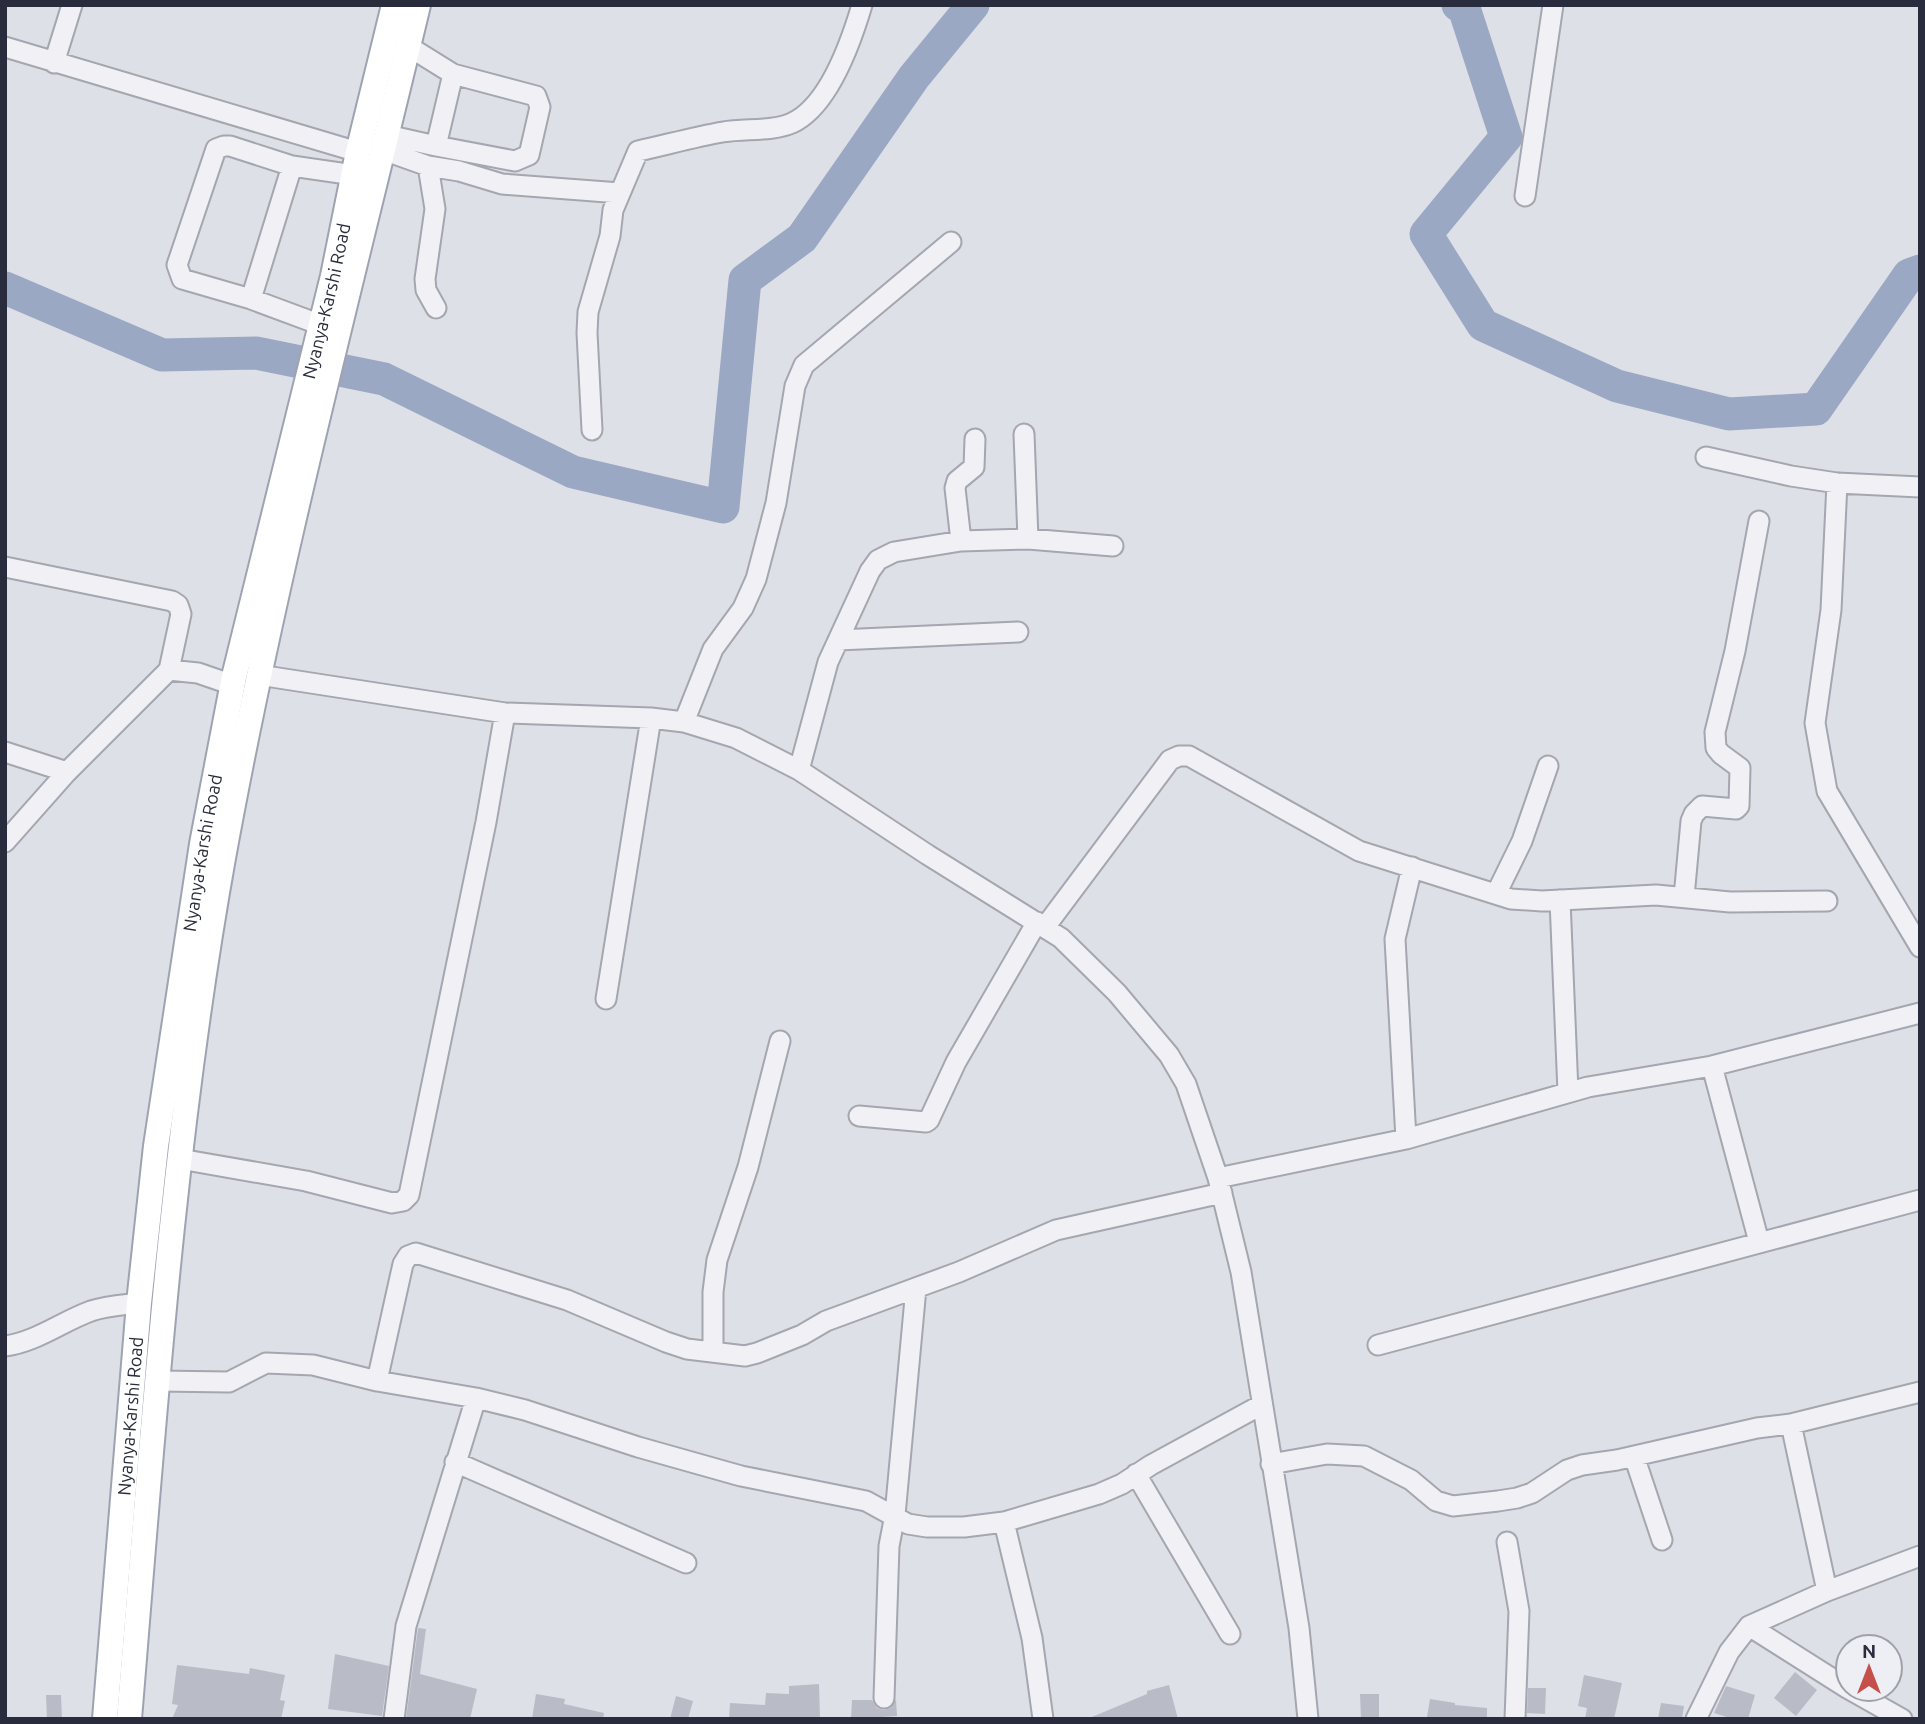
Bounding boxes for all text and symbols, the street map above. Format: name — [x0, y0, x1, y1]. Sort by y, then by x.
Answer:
street label: Nyanya-Karshi Road — [298, 221, 353, 381]
street label: Nyanya-Karshi Road — [179, 773, 225, 933]
street label: Nyanya-Karshi Road — [113, 1336, 146, 1496]
north arrow — [1834, 1633, 1904, 1703]
text: N — [1862, 1640, 1876, 1662]

